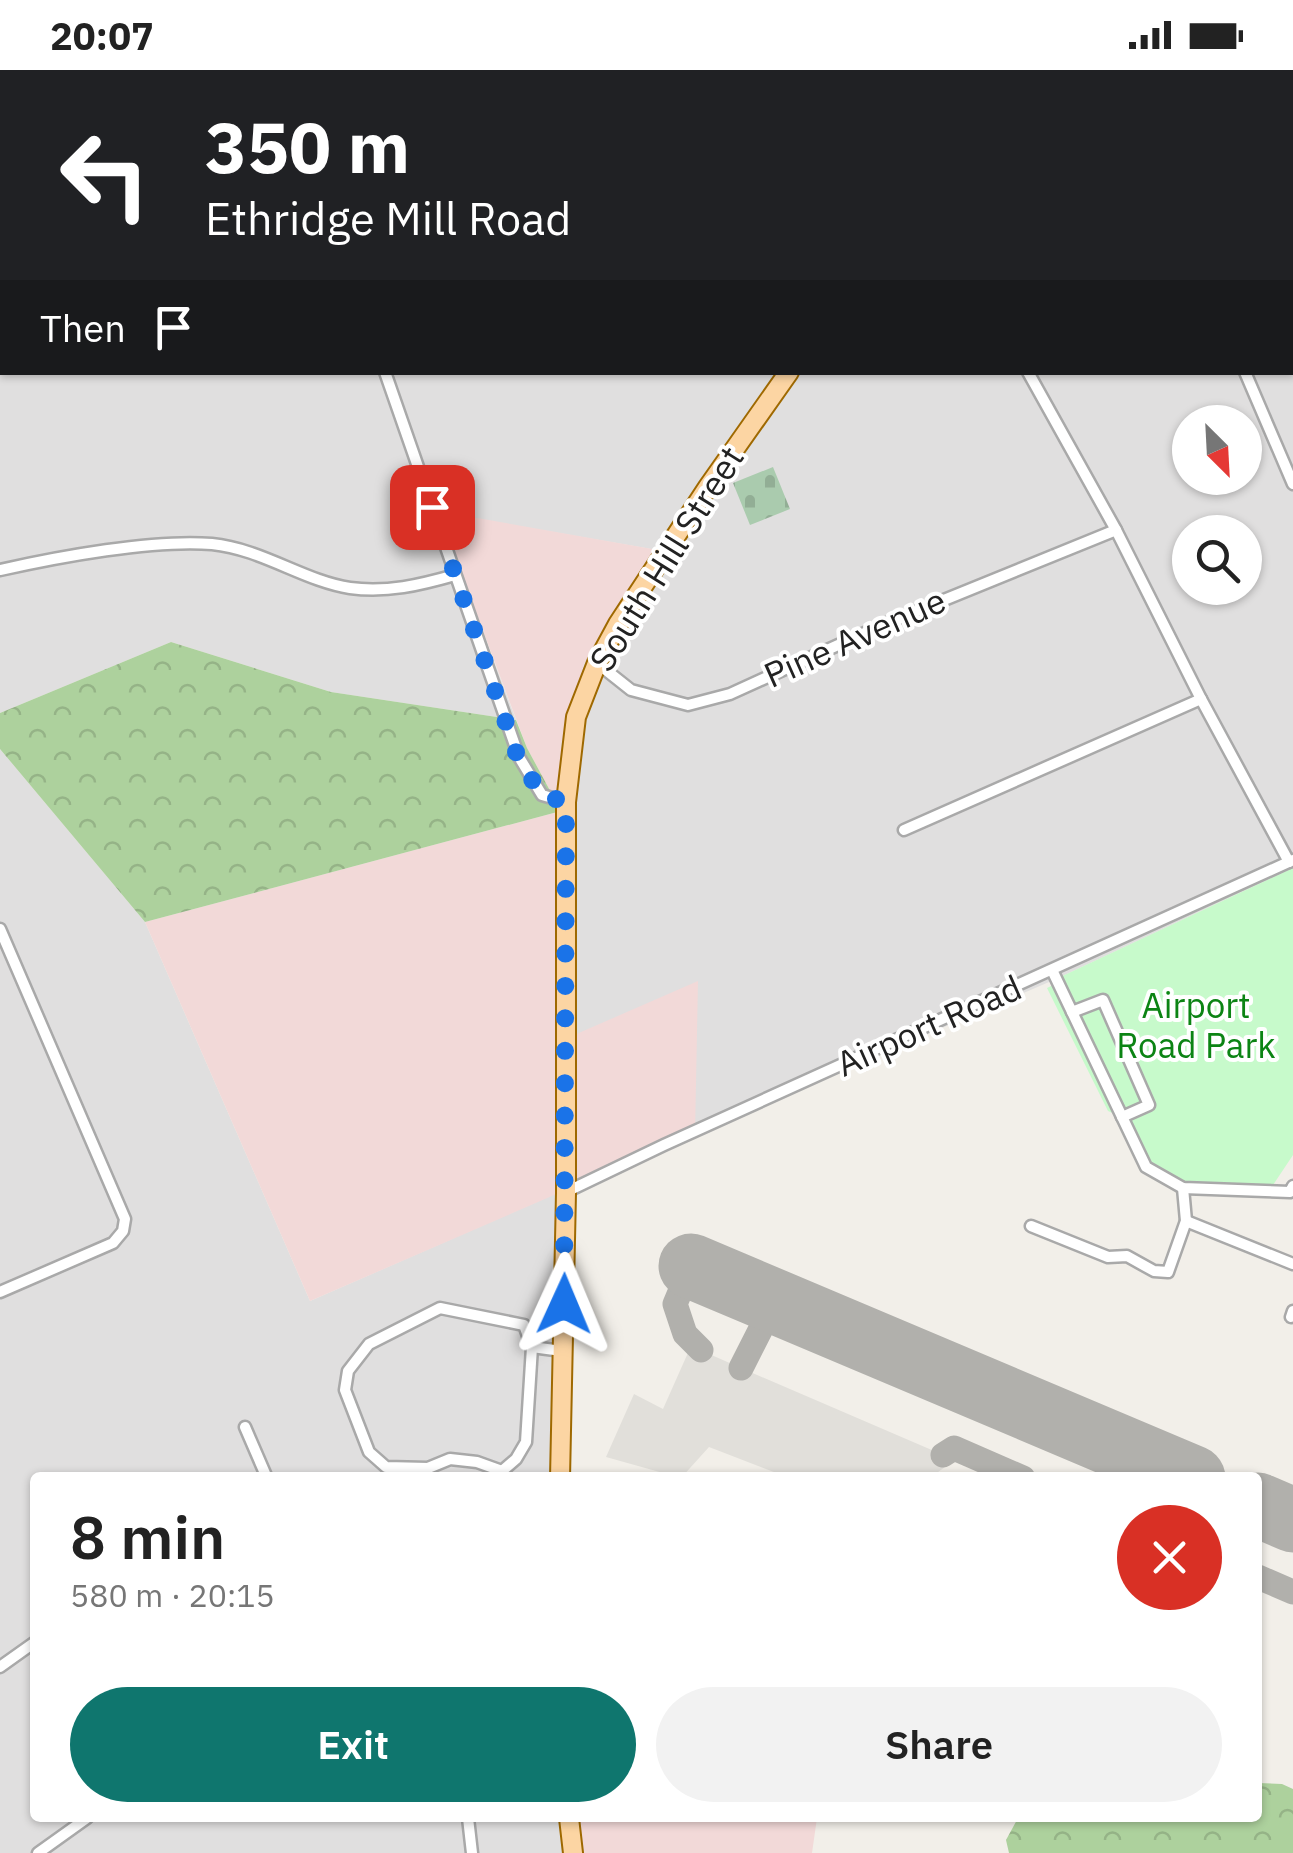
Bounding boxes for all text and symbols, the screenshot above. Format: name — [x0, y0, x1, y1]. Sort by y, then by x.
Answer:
text: 20:07 — [50, 11, 154, 60]
text: 350 m — [205, 101, 410, 192]
icon: left — [40, 110, 170, 240]
text: Ethridge Mill Road — [205, 189, 571, 247]
icon: arrive — [146, 300, 201, 355]
text: Then — [40, 303, 126, 352]
north arrow — [1172, 405, 1262, 495]
map controls — [1172, 405, 1262, 605]
street label: South Hill Street — [579, 437, 754, 680]
pin — [390, 465, 475, 550]
icon: arrive — [405, 480, 460, 535]
button: search — [1172, 515, 1262, 605]
street label: Pine Avenue — [757, 577, 953, 698]
street label: Airport Road — [829, 964, 1028, 1086]
park label: Airport Road Park — [1116, 982, 1276, 1068]
position arrow — [512, 1252, 616, 1356]
text: 8 min — [70, 1497, 225, 1576]
button: close — [1117, 1505, 1222, 1610]
text: 580 m · 20:15 — [70, 1574, 275, 1616]
button: Exit — [70, 1687, 636, 1802]
button: Share — [656, 1687, 1222, 1802]

